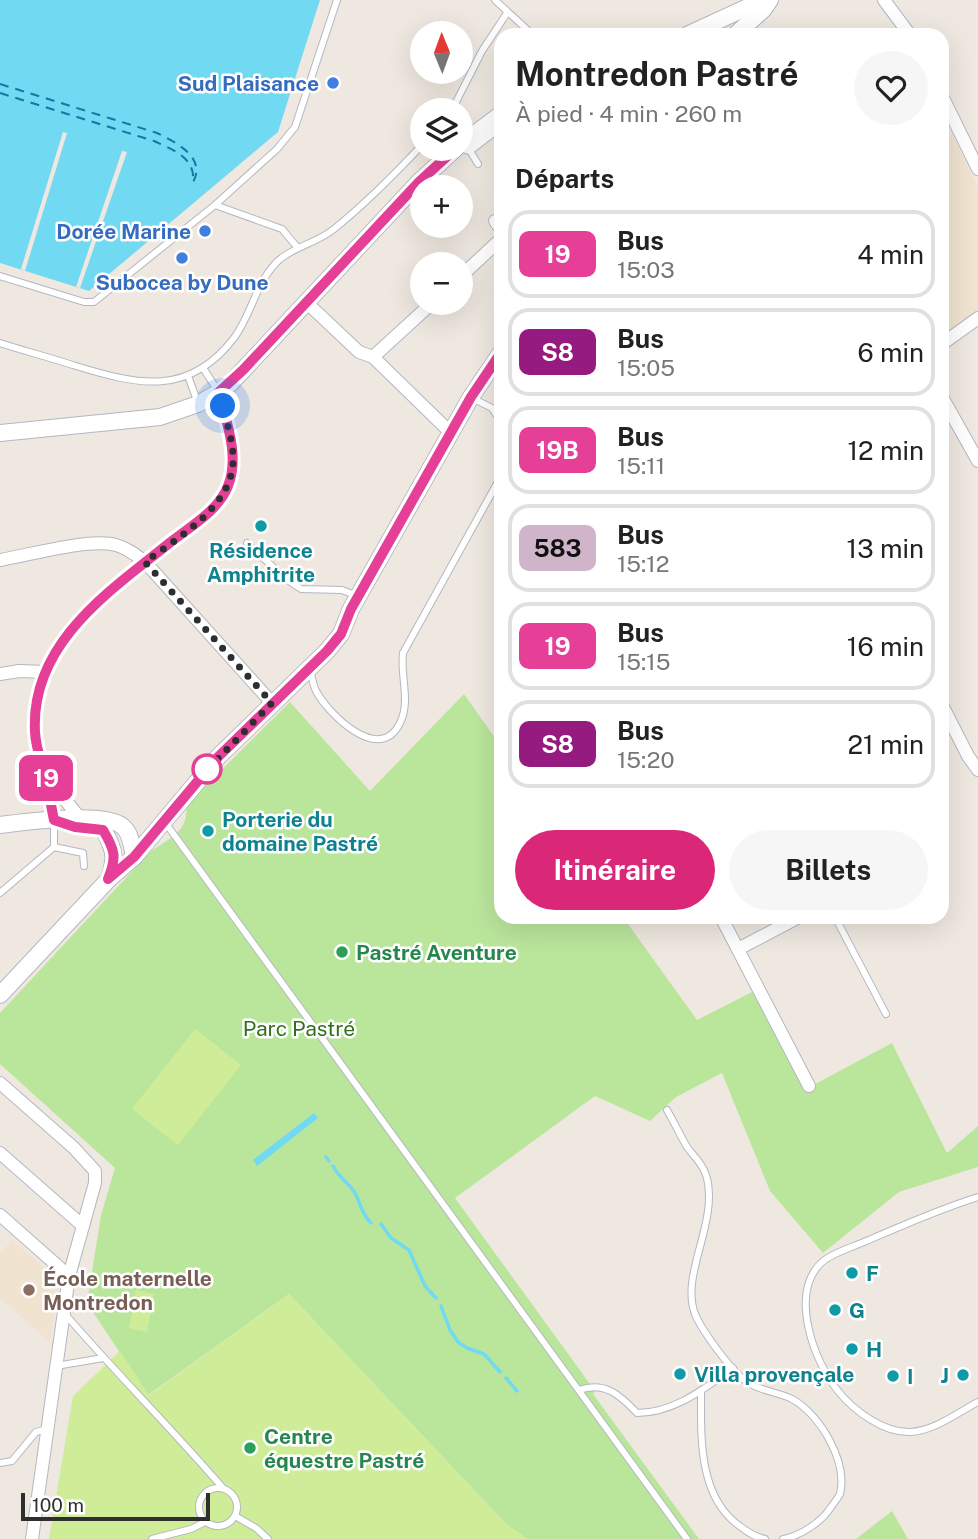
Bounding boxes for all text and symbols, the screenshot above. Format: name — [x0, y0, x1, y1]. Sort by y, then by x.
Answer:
north arrow — [410, 21, 472, 84]
map controls — [410, 21, 473, 315]
button: heart — [854, 51, 928, 125]
text: Montredon Pastré — [515, 55, 798, 93]
place label: Sud Plaisance — [177, 71, 319, 96]
marker: Sud Plaisance — [325, 75, 341, 91]
button: layers — [410, 98, 473, 161]
text: À pied · 4 min · 260 m — [515, 100, 742, 127]
text: Départs — [515, 163, 614, 194]
button: + — [410, 175, 473, 238]
place label: Dorée Marine — [56, 219, 191, 244]
marker: Dorée Marine — [197, 223, 213, 239]
text: Bus — [617, 225, 664, 256]
text: 4 min — [857, 239, 924, 270]
text: 19 — [544, 240, 571, 268]
marker: Subocea by Dune — [174, 250, 190, 266]
button: − — [410, 252, 473, 315]
text: 15:03 — [617, 256, 675, 283]
place label: Subocea by Dune — [95, 270, 269, 295]
text: Bus — [617, 323, 664, 354]
text: 6 min — [857, 337, 924, 368]
text: S8 — [541, 338, 574, 366]
text: 15:05 — [617, 354, 675, 381]
your location — [205, 388, 240, 423]
text: Bus — [617, 421, 664, 452]
text: 12 min — [848, 435, 924, 466]
text: 19B — [536, 436, 579, 464]
text: 15:11 — [617, 452, 665, 479]
marker: Résidence Amphitrite — [253, 518, 269, 534]
text: Bus — [617, 519, 664, 550]
text: 13 min — [847, 533, 924, 564]
text: 583 — [533, 534, 582, 562]
place label: Résidence Amphitrite — [207, 538, 315, 587]
text: 15:12 — [617, 550, 669, 577]
text: Bus — [617, 617, 664, 648]
text: 16 min — [847, 631, 924, 662]
text: 19 — [544, 632, 571, 660]
text: 15:15 — [617, 648, 670, 675]
text: Bus — [617, 715, 664, 746]
text: 21 min — [848, 729, 924, 760]
text: S8 — [541, 730, 574, 758]
text: 15:20 — [617, 746, 675, 773]
unlabelled marker — [192, 754, 222, 784]
line badge: 19 — [14, 755, 78, 801]
text: 19 — [33, 764, 59, 792]
place label: Porterie du domaine Pastré — [222, 807, 378, 856]
marker: Porterie du domaine Pastré — [200, 823, 216, 839]
button: Itinéraire — [515, 830, 715, 910]
button: Billets — [729, 830, 928, 910]
place label: Pastré Aventure — [356, 940, 517, 965]
marker: Pastré Aventure — [334, 944, 350, 960]
park label: Parc Pastré — [243, 1016, 355, 1041]
place label: F — [866, 1261, 879, 1286]
marker: F — [844, 1265, 860, 1281]
place label: École maternelle Montredon — [43, 1266, 212, 1315]
marker: École maternelle Montredon — [21, 1282, 37, 1298]
place label: G — [849, 1298, 865, 1323]
marker: G — [827, 1302, 843, 1318]
place label: H — [866, 1337, 882, 1362]
marker: H — [844, 1341, 860, 1357]
place label: Villa provençale — [694, 1362, 854, 1387]
place label: J — [941, 1363, 949, 1388]
place label: I — [907, 1364, 913, 1389]
marker: Villa provençale — [672, 1366, 688, 1382]
marker: J — [955, 1367, 971, 1383]
marker: I — [885, 1368, 901, 1384]
place label: Centre équestre Pastré — [264, 1424, 424, 1473]
marker: Centre équestre Pastré — [242, 1440, 258, 1456]
scale bar — [21, 1490, 210, 1522]
text: 100 m — [32, 1494, 84, 1516]

